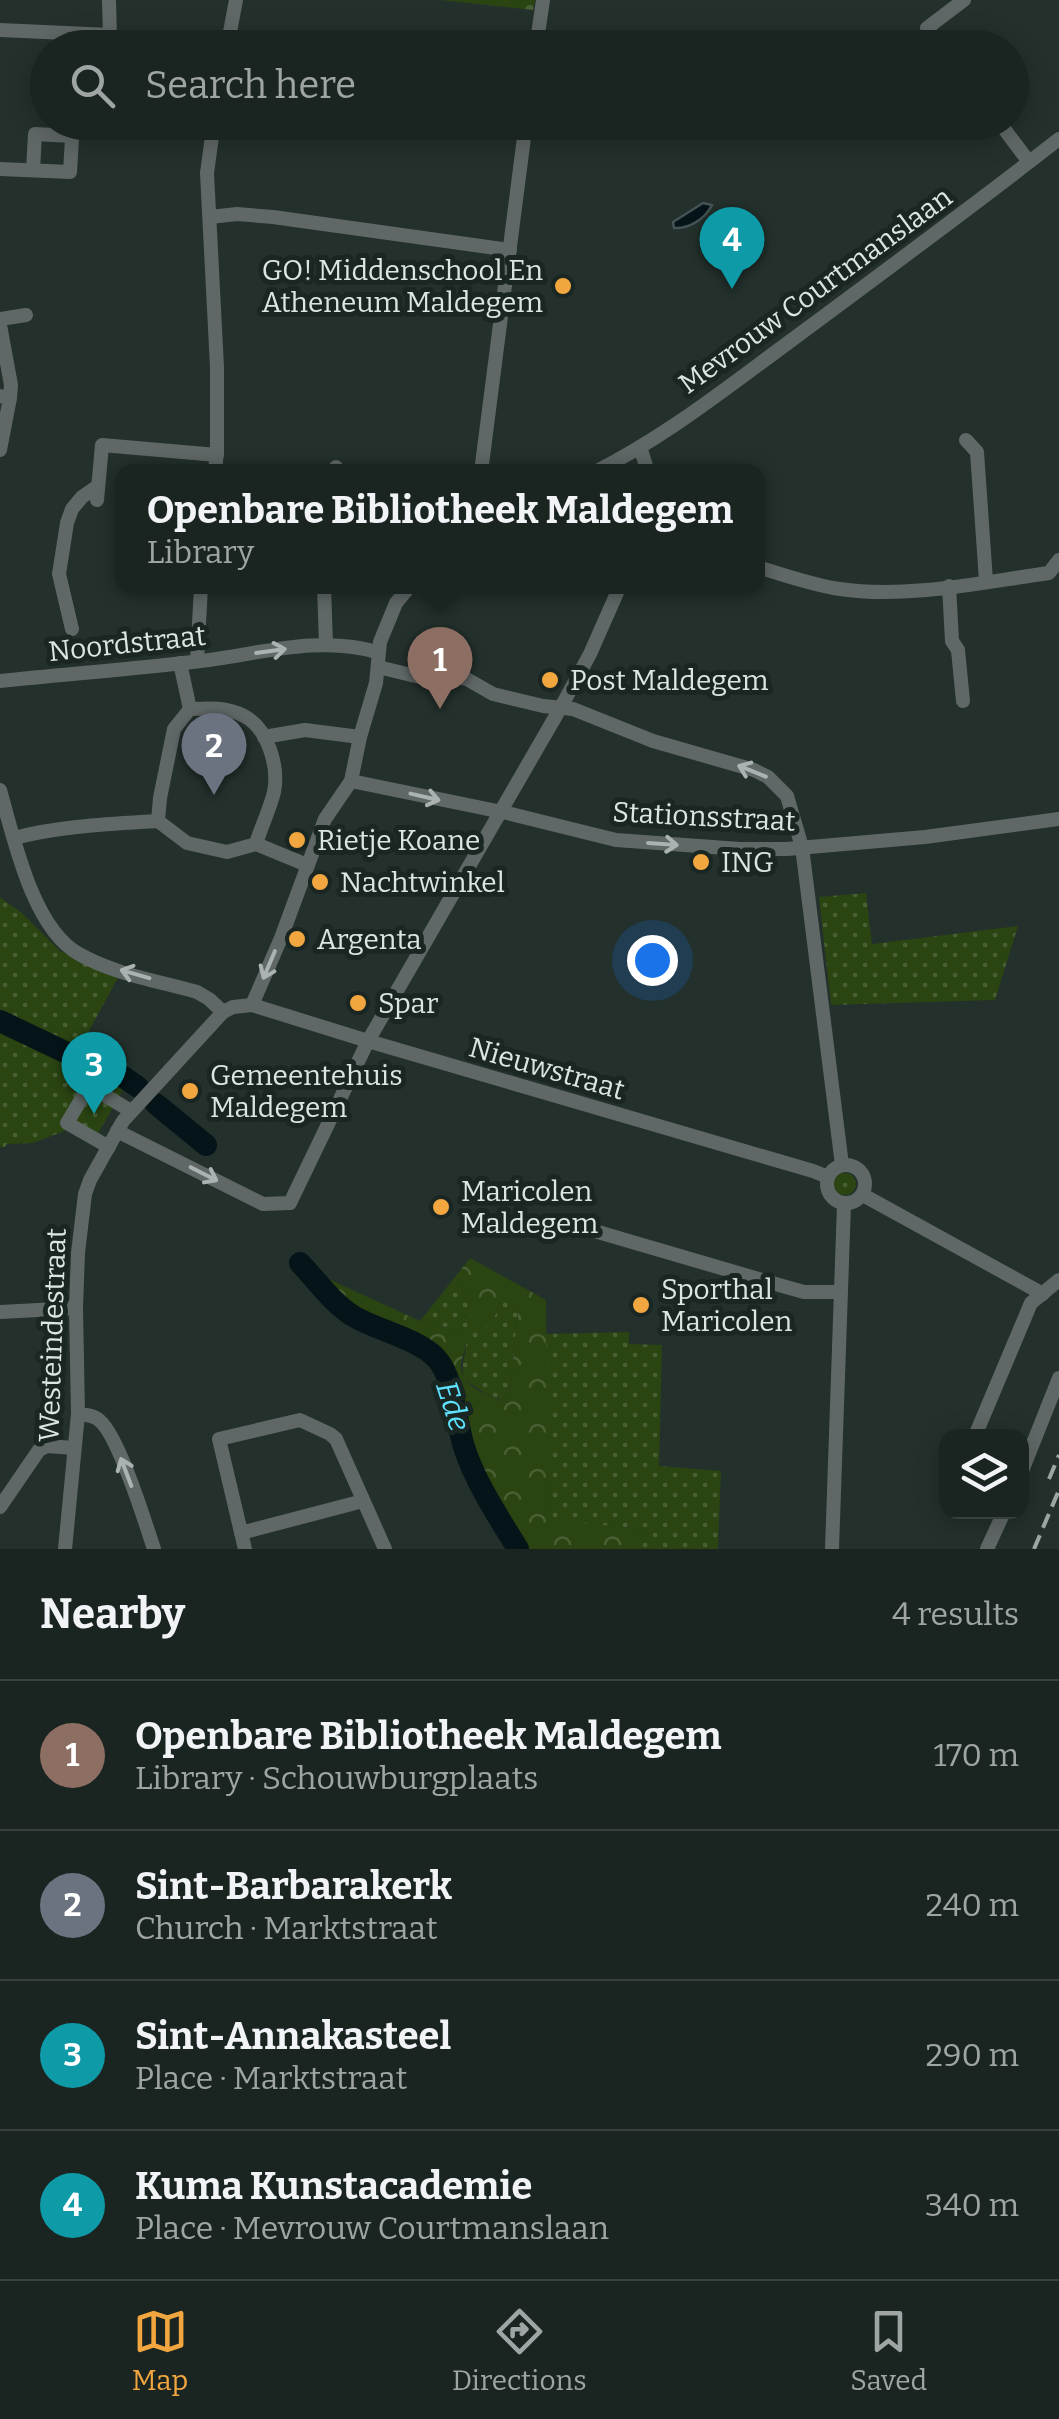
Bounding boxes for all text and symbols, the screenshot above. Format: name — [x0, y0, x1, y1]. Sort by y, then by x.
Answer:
search box — [30, 30, 1029, 140]
icon: search — [65, 58, 120, 113]
text: Search here — [145, 62, 356, 108]
street label: Mevrouw Courtmanslaan — [672, 180, 958, 400]
pin: 4 — [700, 206, 764, 289]
place label: GO! Middenschool En Atheneum Maldegem — [262, 254, 543, 319]
marker: GO! Middenschool En Atheneum Maldegem — [552, 275, 574, 297]
popup — [115, 464, 765, 594]
text: Openbare Bibliotheek Maldegem — [147, 487, 733, 533]
text: Library — [147, 533, 254, 571]
street label: Noordstraat — [47, 619, 207, 668]
pin: 1 — [408, 626, 472, 709]
one-way arrow — [254, 642, 286, 660]
place label: Post Maldegem — [570, 664, 769, 697]
marker: Post Maldegem — [539, 669, 561, 691]
pin: 2 — [182, 712, 246, 795]
one-way arrow — [737, 761, 768, 779]
one-way arrow — [408, 789, 440, 807]
street label: Stationsstraat — [612, 795, 796, 838]
place label: Rietje Koane — [317, 824, 480, 857]
marker: Rietje Koane — [286, 829, 308, 851]
one-way arrow — [646, 835, 678, 854]
place label: ING — [721, 846, 774, 879]
marker: ING — [690, 851, 712, 873]
place label: Nachtwinkel — [340, 866, 505, 899]
marker: Nachtwinkel — [309, 871, 331, 893]
place label: Argenta — [317, 923, 422, 956]
marker: Argenta — [286, 928, 308, 950]
your location — [627, 935, 678, 986]
one-way arrow — [259, 949, 277, 980]
one-way arrow — [120, 964, 151, 983]
place label: Spar — [378, 987, 438, 1020]
marker: Spar — [347, 992, 369, 1014]
street label: Nieuwstraat — [465, 1031, 628, 1106]
pin: 3 — [62, 1032, 126, 1114]
place label: Gemeentehuis Maldegem — [210, 1059, 403, 1124]
marker: Gemeentehuis Maldegem — [179, 1080, 201, 1102]
one-way arrow — [189, 1166, 219, 1185]
place label: Maricolen Maldegem — [461, 1175, 598, 1240]
marker: Maricolen Maldegem — [430, 1196, 452, 1218]
street label: Westeindestraat — [32, 1227, 73, 1443]
place label: Sporthal Maricolen — [661, 1273, 792, 1338]
marker: Sporthal Maricolen — [630, 1294, 652, 1316]
water label: Ede — [428, 1377, 478, 1435]
map controls — [939, 1429, 1029, 1519]
button: layers — [939, 1429, 1029, 1519]
one-way arrow — [116, 1457, 134, 1488]
text: Nearby — [40, 1589, 185, 1639]
text: 4 results — [892, 1595, 1019, 1633]
text: Openbare Bibliotheek Maldegem — [135, 1713, 722, 1759]
text: 1 — [66, 1736, 79, 1774]
text: 170 m — [933, 1736, 1019, 1774]
text: Library · Schouwburgplaats — [135, 1759, 538, 1797]
text: Sint-Barbarakerk — [135, 1863, 452, 1909]
text: 2 — [63, 1886, 82, 1924]
text: 240 m — [925, 1886, 1019, 1924]
text: Church · Marktstraat — [135, 1909, 438, 1947]
text: Sint-Annakasteel — [135, 2013, 451, 2059]
text: 3 — [63, 2036, 82, 2074]
text: 290 m — [925, 2036, 1019, 2074]
text: Place · Marktstraat — [135, 2059, 407, 2097]
text: Kuma Kunstacademie — [135, 2163, 532, 2209]
text: 4 — [63, 2186, 82, 2224]
text: 340 m — [925, 2186, 1019, 2224]
text: Place · Mevrouw Courtmanslaan — [135, 2209, 609, 2247]
tab: Map — [132, 2304, 188, 2397]
tab: Directions — [452, 2304, 587, 2397]
tab: Saved — [850, 2304, 927, 2397]

